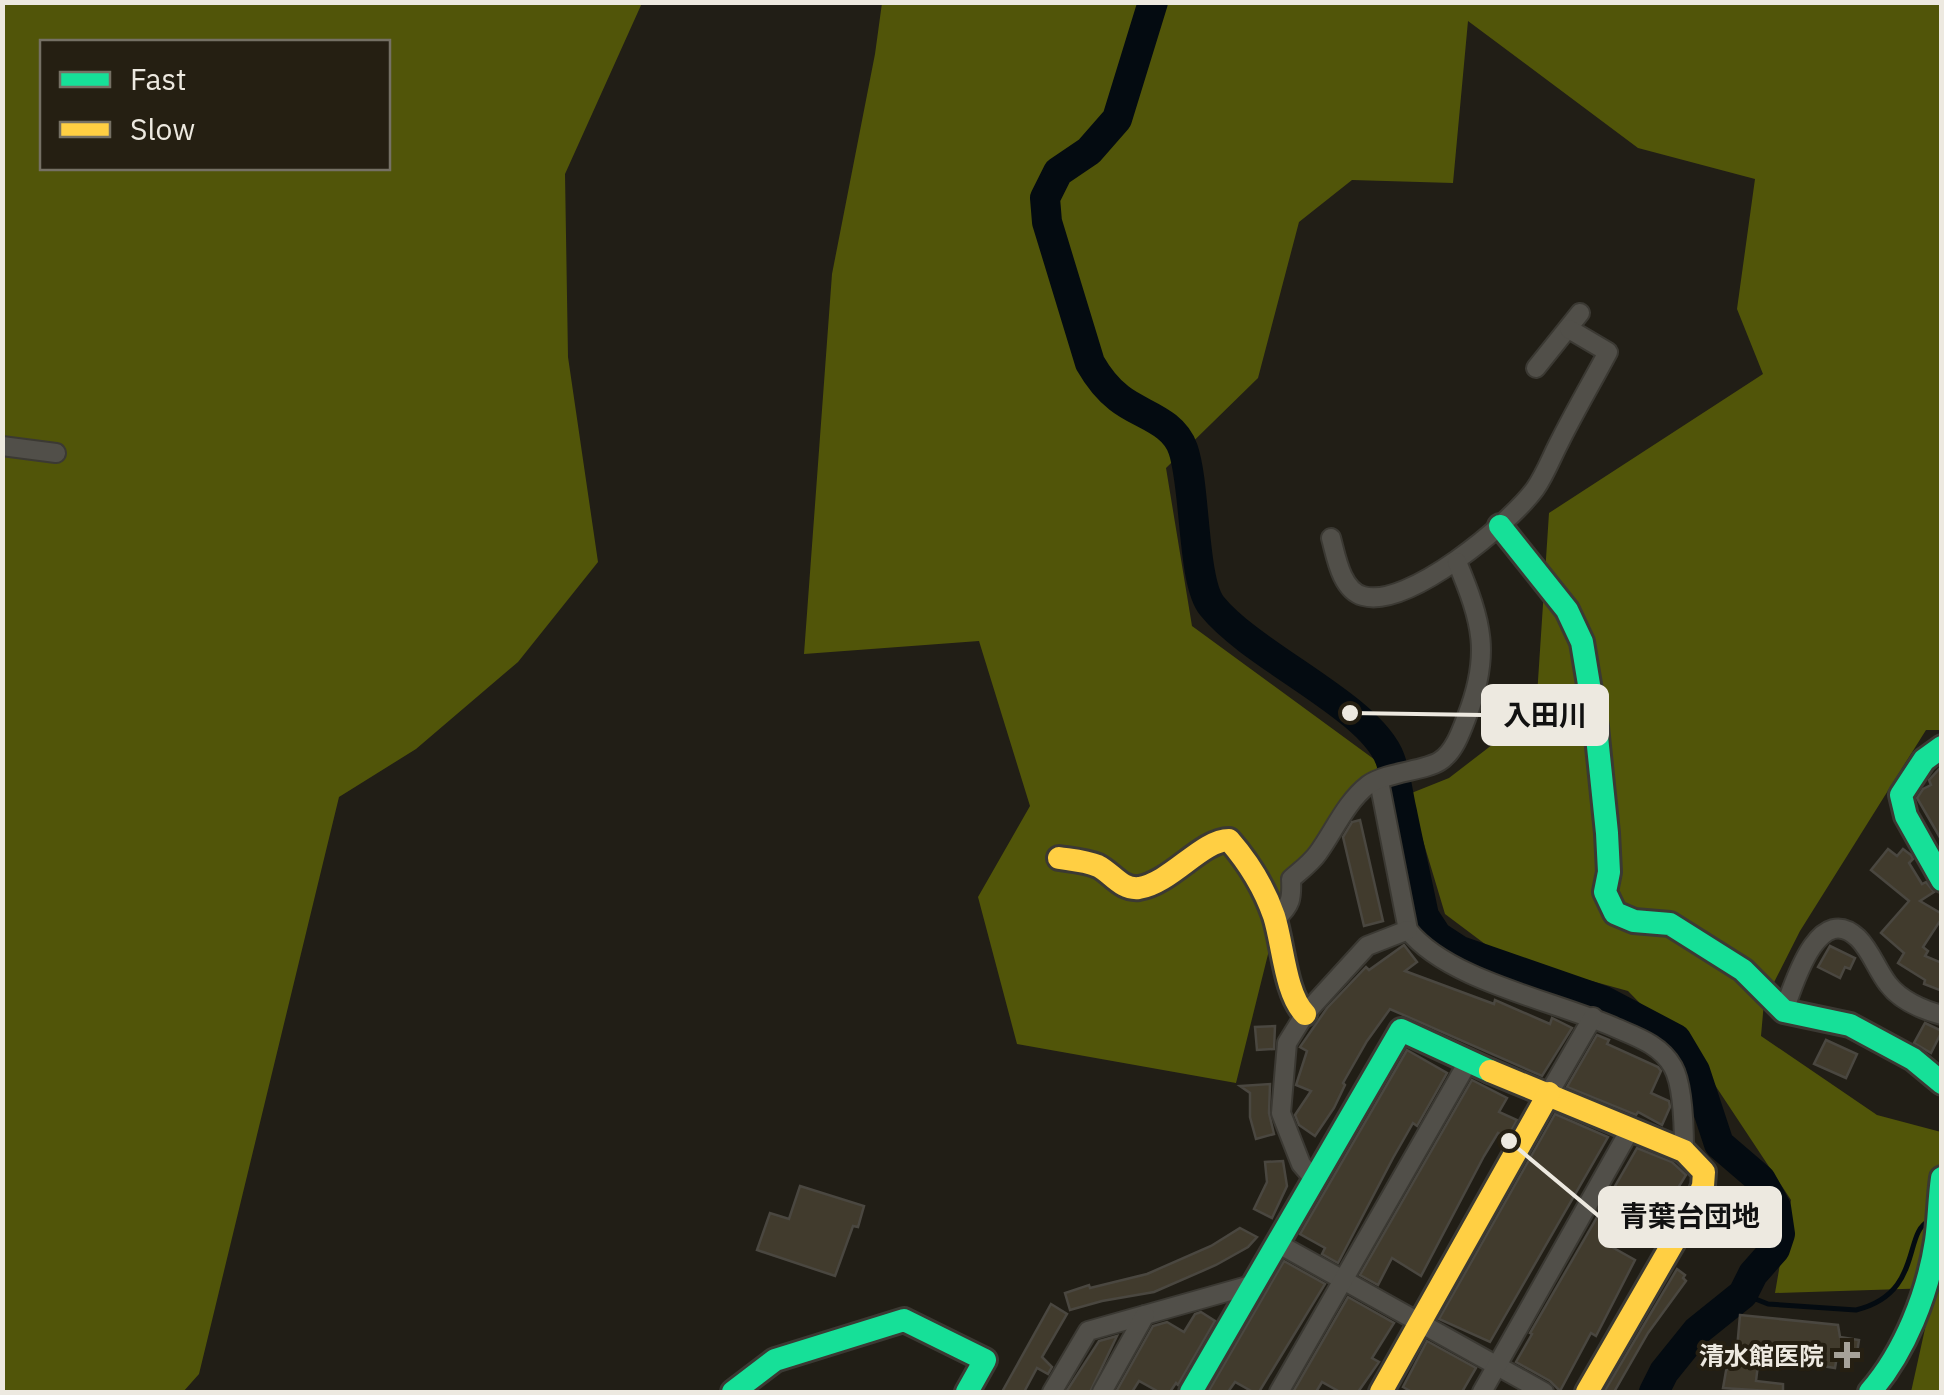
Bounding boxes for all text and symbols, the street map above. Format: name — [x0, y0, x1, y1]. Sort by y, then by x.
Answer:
legend — [40, 40, 390, 170]
text: Fast — [130, 59, 187, 98]
text: Slow — [130, 109, 195, 148]
callout: 入田川 — [1483, 686, 1607, 744]
text: 入田川 — [1503, 696, 1587, 733]
callout: 青葉台団地 — [1600, 1188, 1780, 1246]
text: 青葉台団地 — [1620, 1197, 1760, 1234]
place label: 清水館医院 — [1699, 1339, 1824, 1372]
marker: 清水館医院 — [1834, 1342, 1860, 1368]

